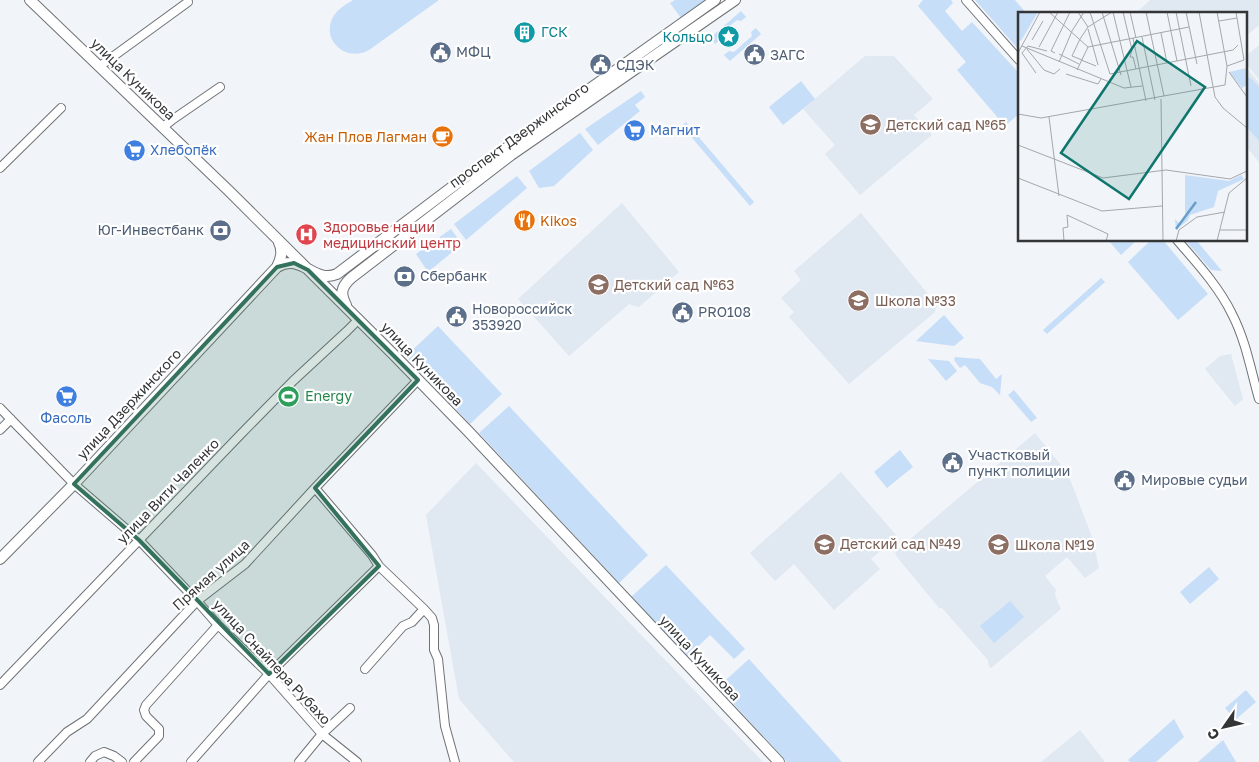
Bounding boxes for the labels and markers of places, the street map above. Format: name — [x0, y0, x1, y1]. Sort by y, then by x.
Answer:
building icon: ГСК — [513, 20, 537, 44]
place label: ГСК — [541, 23, 568, 40]
place icon: Кольцо — [717, 25, 741, 49]
place label: Кольцо — [663, 28, 713, 45]
public building icon: МФЦ — [428, 40, 452, 64]
place label: МФЦ — [456, 43, 491, 60]
public building icon: ЗАГС — [742, 43, 766, 67]
place label: ЗАГС — [770, 46, 805, 63]
public building icon: СДЭК — [588, 53, 612, 77]
place label: СДЭК — [616, 56, 655, 73]
school or university icon: Детский сад №65 — [858, 113, 882, 137]
place label: Детский сад №65 — [886, 116, 1006, 133]
supermarket icon: Магнит — [622, 118, 646, 142]
place label: Магнит — [650, 121, 700, 138]
cafe icon: Жан Плов Лагман — [431, 125, 455, 149]
place label: Жан Плов Лагман — [304, 128, 427, 145]
supermarket icon: Хлебопёк — [122, 138, 146, 162]
place label: Хлебопёк — [150, 141, 217, 158]
restaurant icon: Kikos — [512, 209, 536, 233]
place label: Kikos — [540, 212, 577, 229]
bank icon: Юг-Инвестбанк — [208, 218, 232, 242]
place label: Здоровье нации медицинский центр — [323, 218, 461, 251]
place label: Юг-Инвестбанк — [98, 221, 204, 238]
hospital icon: Здоровье нации медицинский центр — [295, 223, 319, 247]
bank icon: Сбербанк — [392, 264, 416, 288]
place label: Сбербанк — [420, 267, 487, 284]
school or university icon: Детский сад №63 — [586, 273, 610, 297]
place label: Детский сад №63 — [614, 276, 735, 293]
school or university icon: Школа №33 — [847, 289, 871, 313]
place label: Школа №33 — [875, 292, 956, 309]
place label: Новороссийск 353920 — [472, 300, 572, 333]
public building icon: PRO108 — [670, 300, 694, 324]
place label: PRO108 — [698, 303, 751, 320]
public building icon: Новороссийск 353920 — [444, 305, 468, 329]
supermarket icon: Фасоль — [54, 384, 78, 408]
sports icon: Energy — [277, 384, 301, 408]
place label: Energy — [305, 387, 352, 404]
place label: Фасоль — [40, 409, 92, 426]
place label: Участковый пункт полиции — [968, 446, 1070, 479]
public building icon: Участковый пункт полиции — [940, 451, 964, 475]
public building icon: Мировые судьи — [1113, 468, 1137, 492]
place label: Мировые судьи — [1141, 471, 1247, 488]
school or university icon: Детский сад №49 — [812, 532, 836, 556]
school or university icon: Школа №19 — [987, 533, 1011, 557]
place label: Детский сад №49 — [840, 535, 961, 552]
place label: Школа №19 — [1015, 536, 1095, 553]

